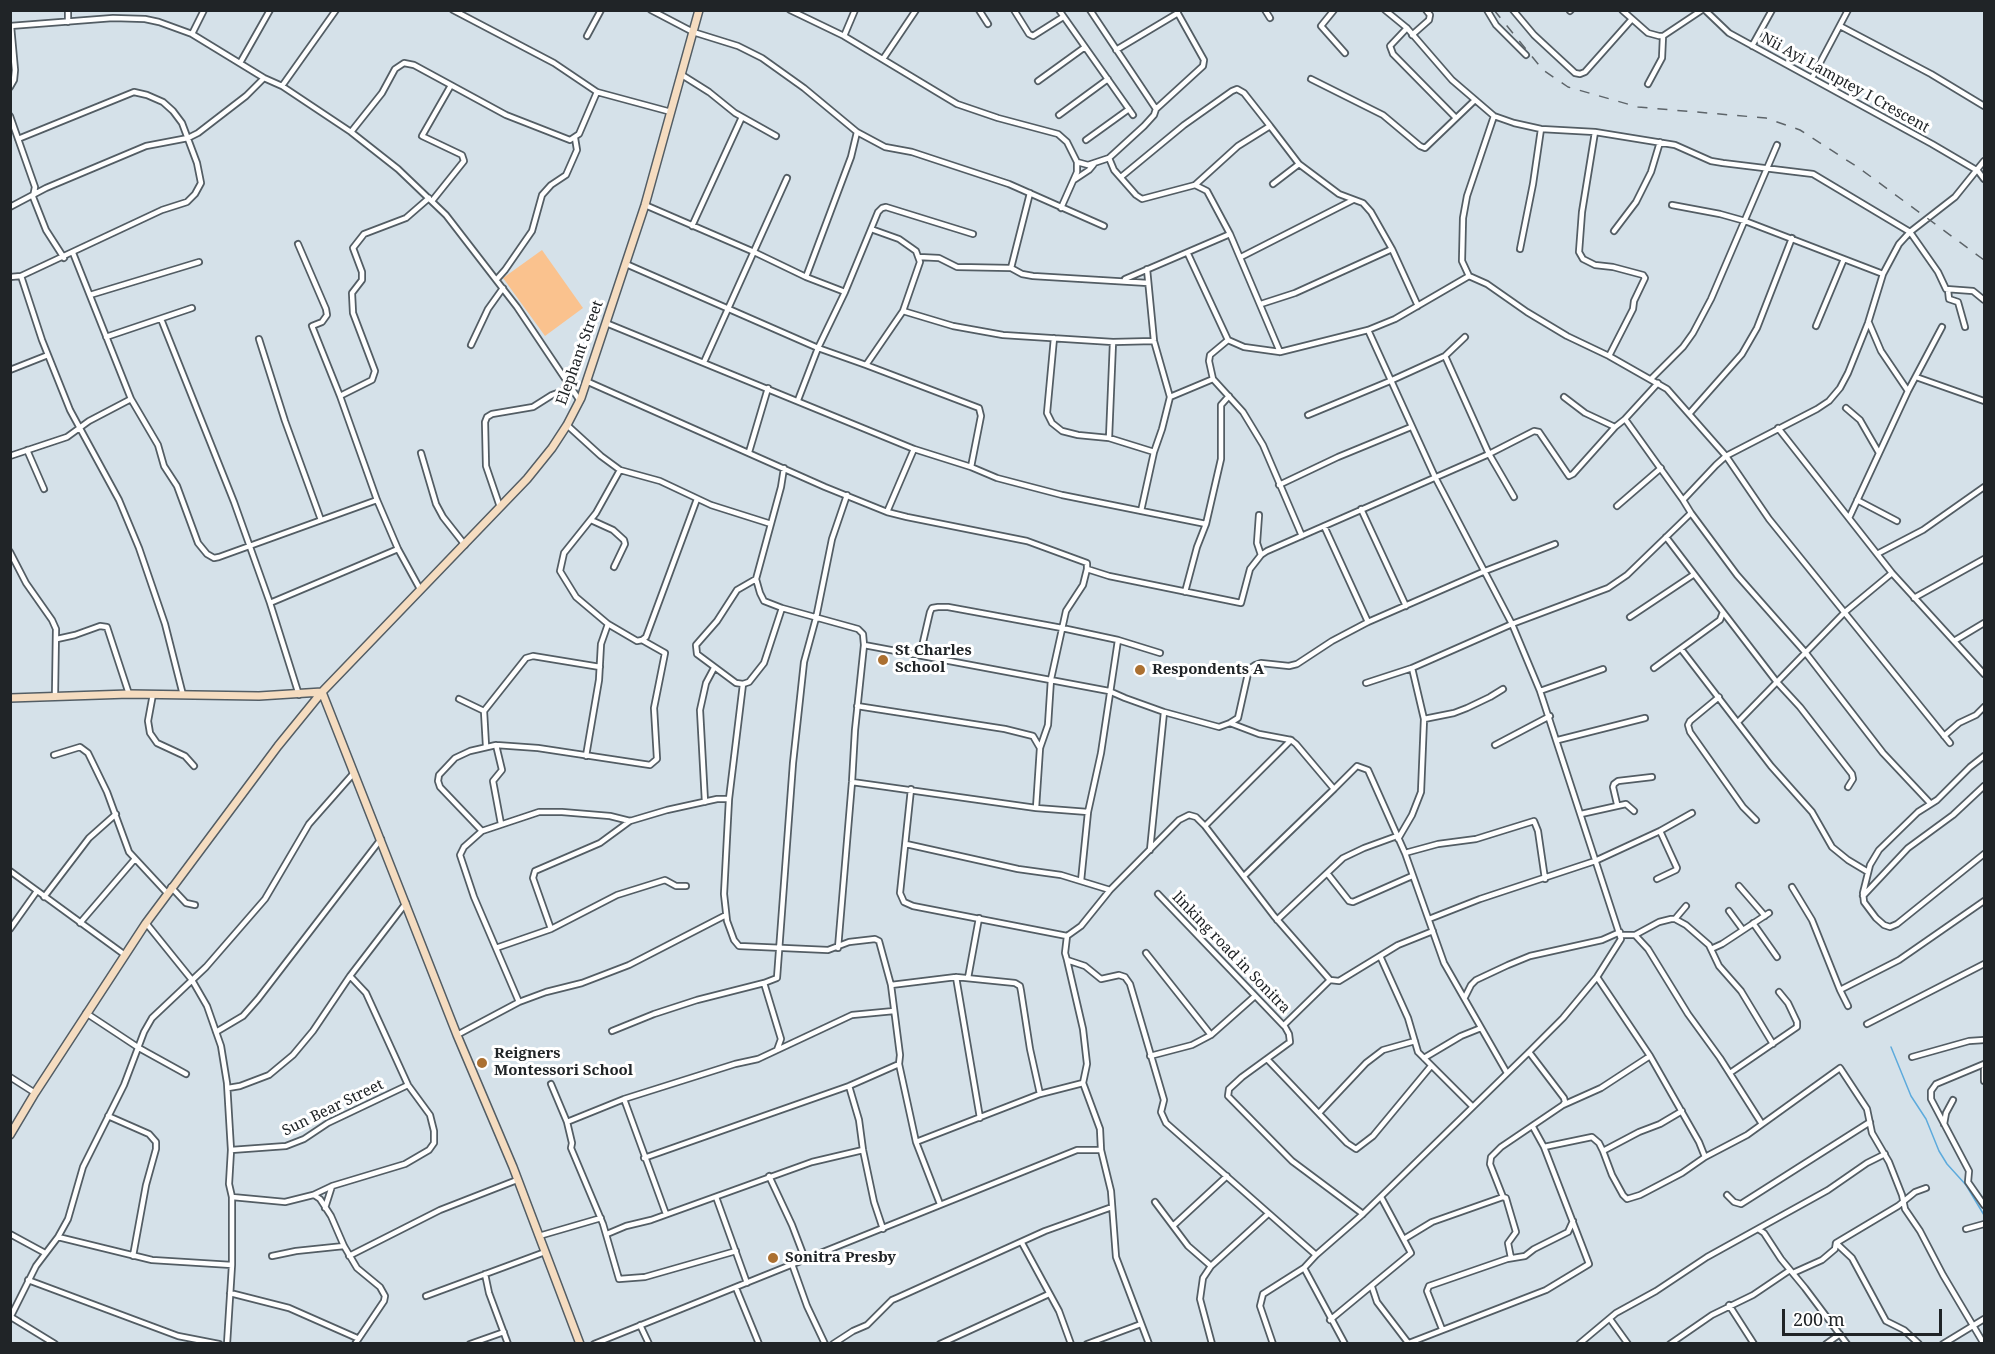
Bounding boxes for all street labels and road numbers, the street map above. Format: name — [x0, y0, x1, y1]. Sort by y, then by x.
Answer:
street label: Nii Ayi Lamptey I Crescent — [1758, 29, 1932, 137]
street label: Elephant Street — [553, 298, 607, 408]
street label: linking road in Sonitra — [1168, 889, 1294, 1017]
street label: Sun Bear Street — [279, 1076, 387, 1140]

